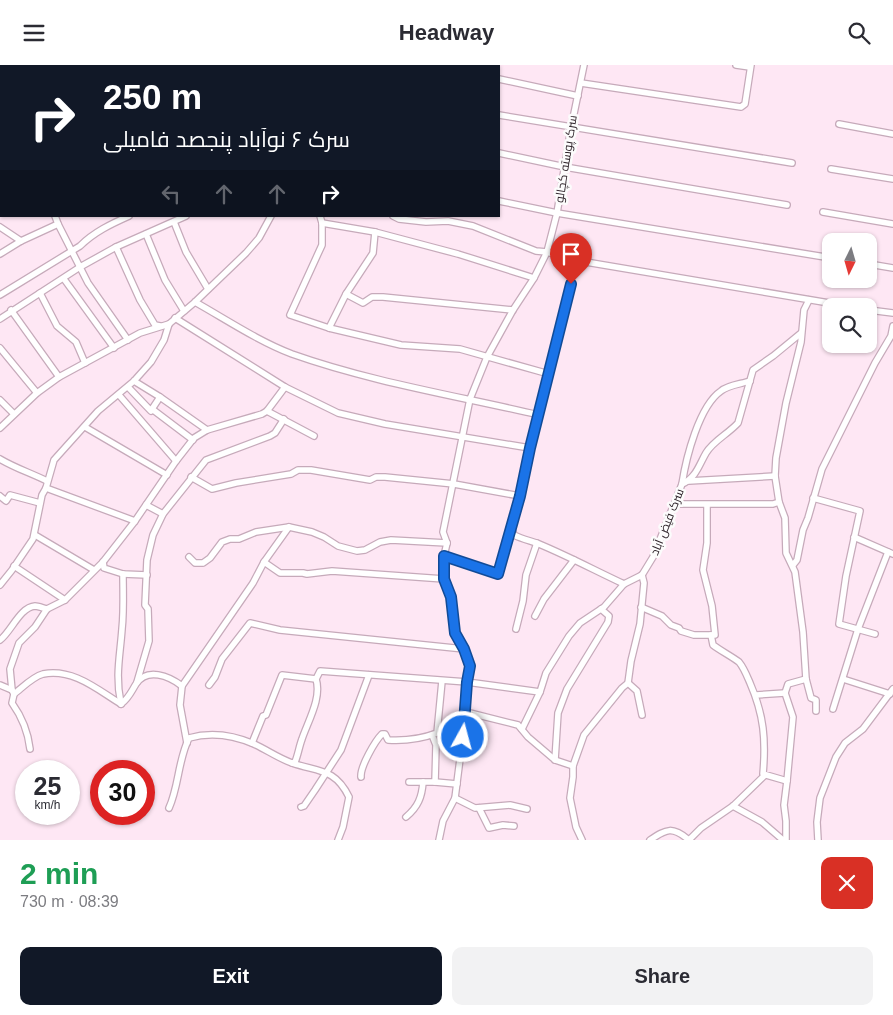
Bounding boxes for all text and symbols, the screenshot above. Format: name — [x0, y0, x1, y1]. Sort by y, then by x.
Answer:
icon: menu — [20, 19, 48, 47]
icon: search — [845, 19, 873, 47]
text: Headway — [399, 20, 494, 45]
text: 250 m — [103, 77, 202, 116]
icon: right — [20, 85, 85, 150]
street label: سرک پوسته کچالو — [552, 114, 582, 204]
text: سرک ۶ نوآباد پنجصد فامیلی — [103, 127, 350, 152]
icon: left — [157, 180, 185, 208]
icon: ahead — [210, 180, 238, 208]
icon: ahead — [263, 180, 291, 208]
icon: right — [316, 180, 344, 208]
pin — [550, 233, 592, 284]
north arrow — [822, 233, 878, 287]
map controls — [822, 233, 877, 353]
icon: arrive — [557, 240, 585, 268]
button: search — [822, 298, 877, 353]
street label: سرک فيض آباد — [647, 487, 687, 557]
position arrow — [436, 710, 488, 762]
speed limit sign: 30 — [90, 760, 155, 825]
text: 25 — [34, 772, 61, 800]
text: km/h — [34, 798, 61, 812]
text: 2 min — [20, 857, 98, 890]
button: close — [821, 857, 873, 909]
text: 730 m · 08:39 — [20, 893, 119, 910]
button: Exit — [20, 947, 442, 1005]
button: Share — [452, 947, 873, 1005]

